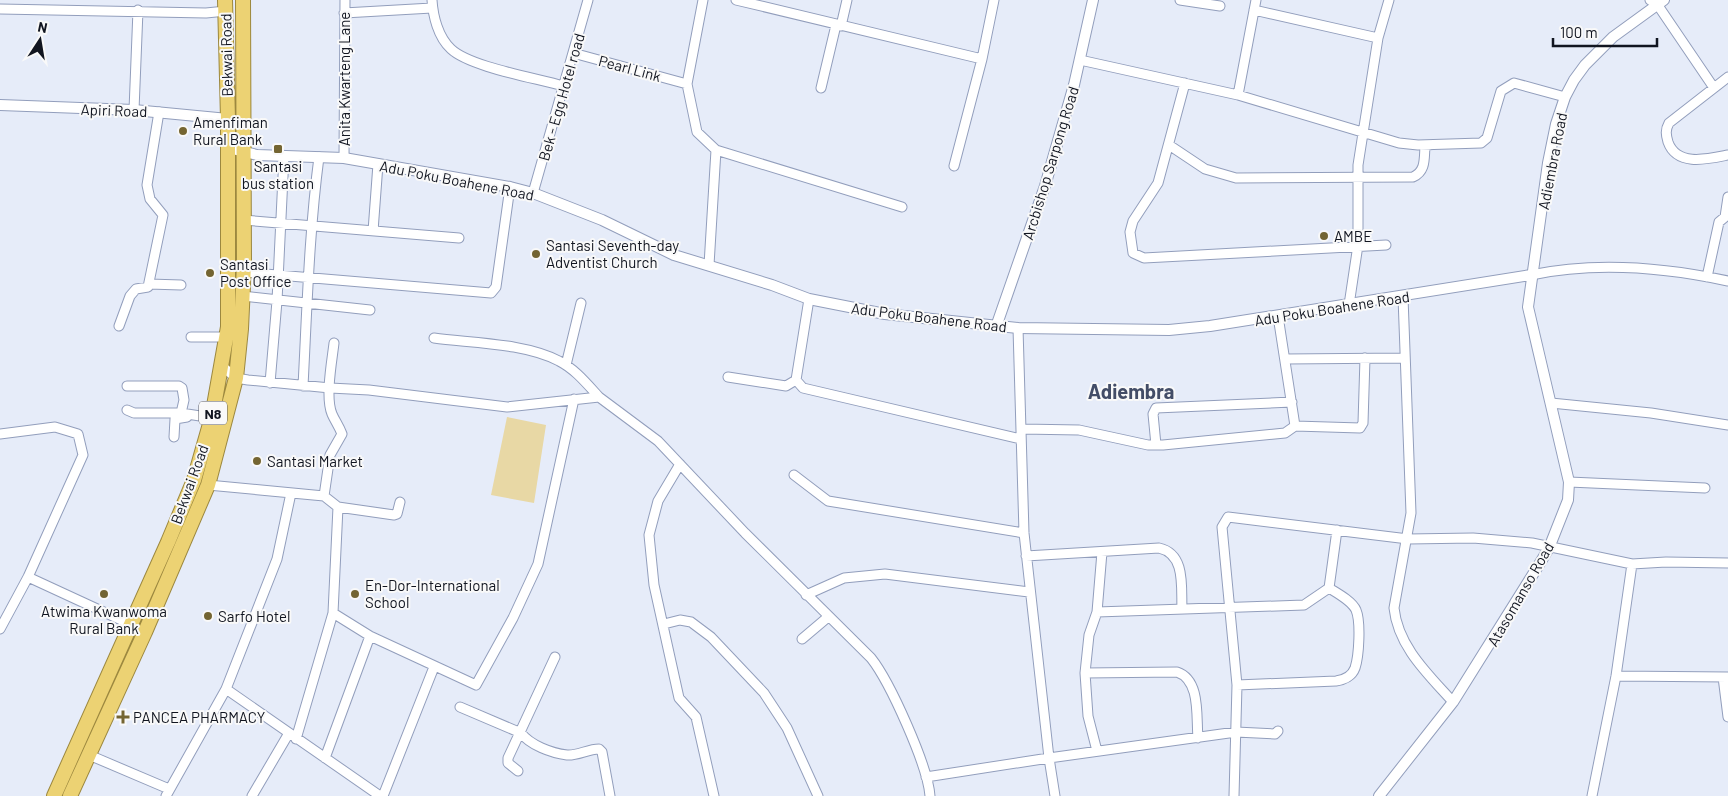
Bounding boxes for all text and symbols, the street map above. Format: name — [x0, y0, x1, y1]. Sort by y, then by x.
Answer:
street label: Anita Kwarteng Lane — [335, 12, 353, 146]
street label: Bekwai Road — [216, 13, 236, 97]
north arrow — [15, 15, 65, 65]
scale bar — [1553, 15, 1657, 47]
text: N — [36, 18, 49, 36]
text: 100 m — [1560, 23, 1598, 41]
street label: Bek - Egg Hotel road — [534, 31, 588, 163]
street label: Pearl Link — [597, 51, 664, 85]
street label: Arcbishop Sarpong Road — [1018, 84, 1082, 242]
street label: Apiri Road — [80, 100, 148, 120]
street label: Adiembra Road — [1534, 111, 1570, 211]
place label: Amenfiman Rural Bank — [193, 113, 268, 148]
marker: Amenfiman Rural Bank — [177, 125, 189, 137]
marker: Santasi bus station — [272, 143, 284, 155]
street label: Adu Poku Boahene Road — [378, 156, 536, 204]
place label: Santasi bus station — [242, 157, 314, 192]
place label: AMBE — [1334, 227, 1372, 245]
marker: AMBE — [1318, 230, 1330, 242]
place label: Santasi Seventh-day Adventist Church — [546, 236, 679, 271]
marker: Santasi Seventh-day Adventist Church — [530, 248, 542, 260]
place label: Santasi Post Office — [220, 255, 292, 290]
marker: Santasi Post Office — [204, 267, 216, 279]
street label: Adu Poku Boahene Road — [1253, 287, 1411, 329]
street label: Adu Poku Boahene Road — [850, 299, 1008, 335]
district label: Adiembra — [1088, 379, 1174, 403]
road number: N8 — [199, 402, 227, 424]
street label: Bekwai Road — [166, 442, 212, 526]
place label: Santasi Market — [267, 452, 363, 470]
marker: Santasi Market — [251, 455, 263, 467]
street label: Atasomanso Road — [1483, 539, 1557, 649]
place label: En-Dor-International School — [365, 576, 500, 611]
marker: Atwima Kwanwoma Rural Bank — [98, 588, 110, 600]
marker: En-Dor-International School — [349, 588, 361, 600]
place label: Atwima Kwanwoma Rural Bank — [41, 602, 167, 637]
place label: Sarfo Hotel — [218, 607, 290, 625]
marker: Sarfo Hotel — [202, 610, 214, 622]
place label: PANCEA PHARMACY — [133, 708, 265, 726]
marker: PANCEA PHARMACY — [117, 711, 129, 723]

